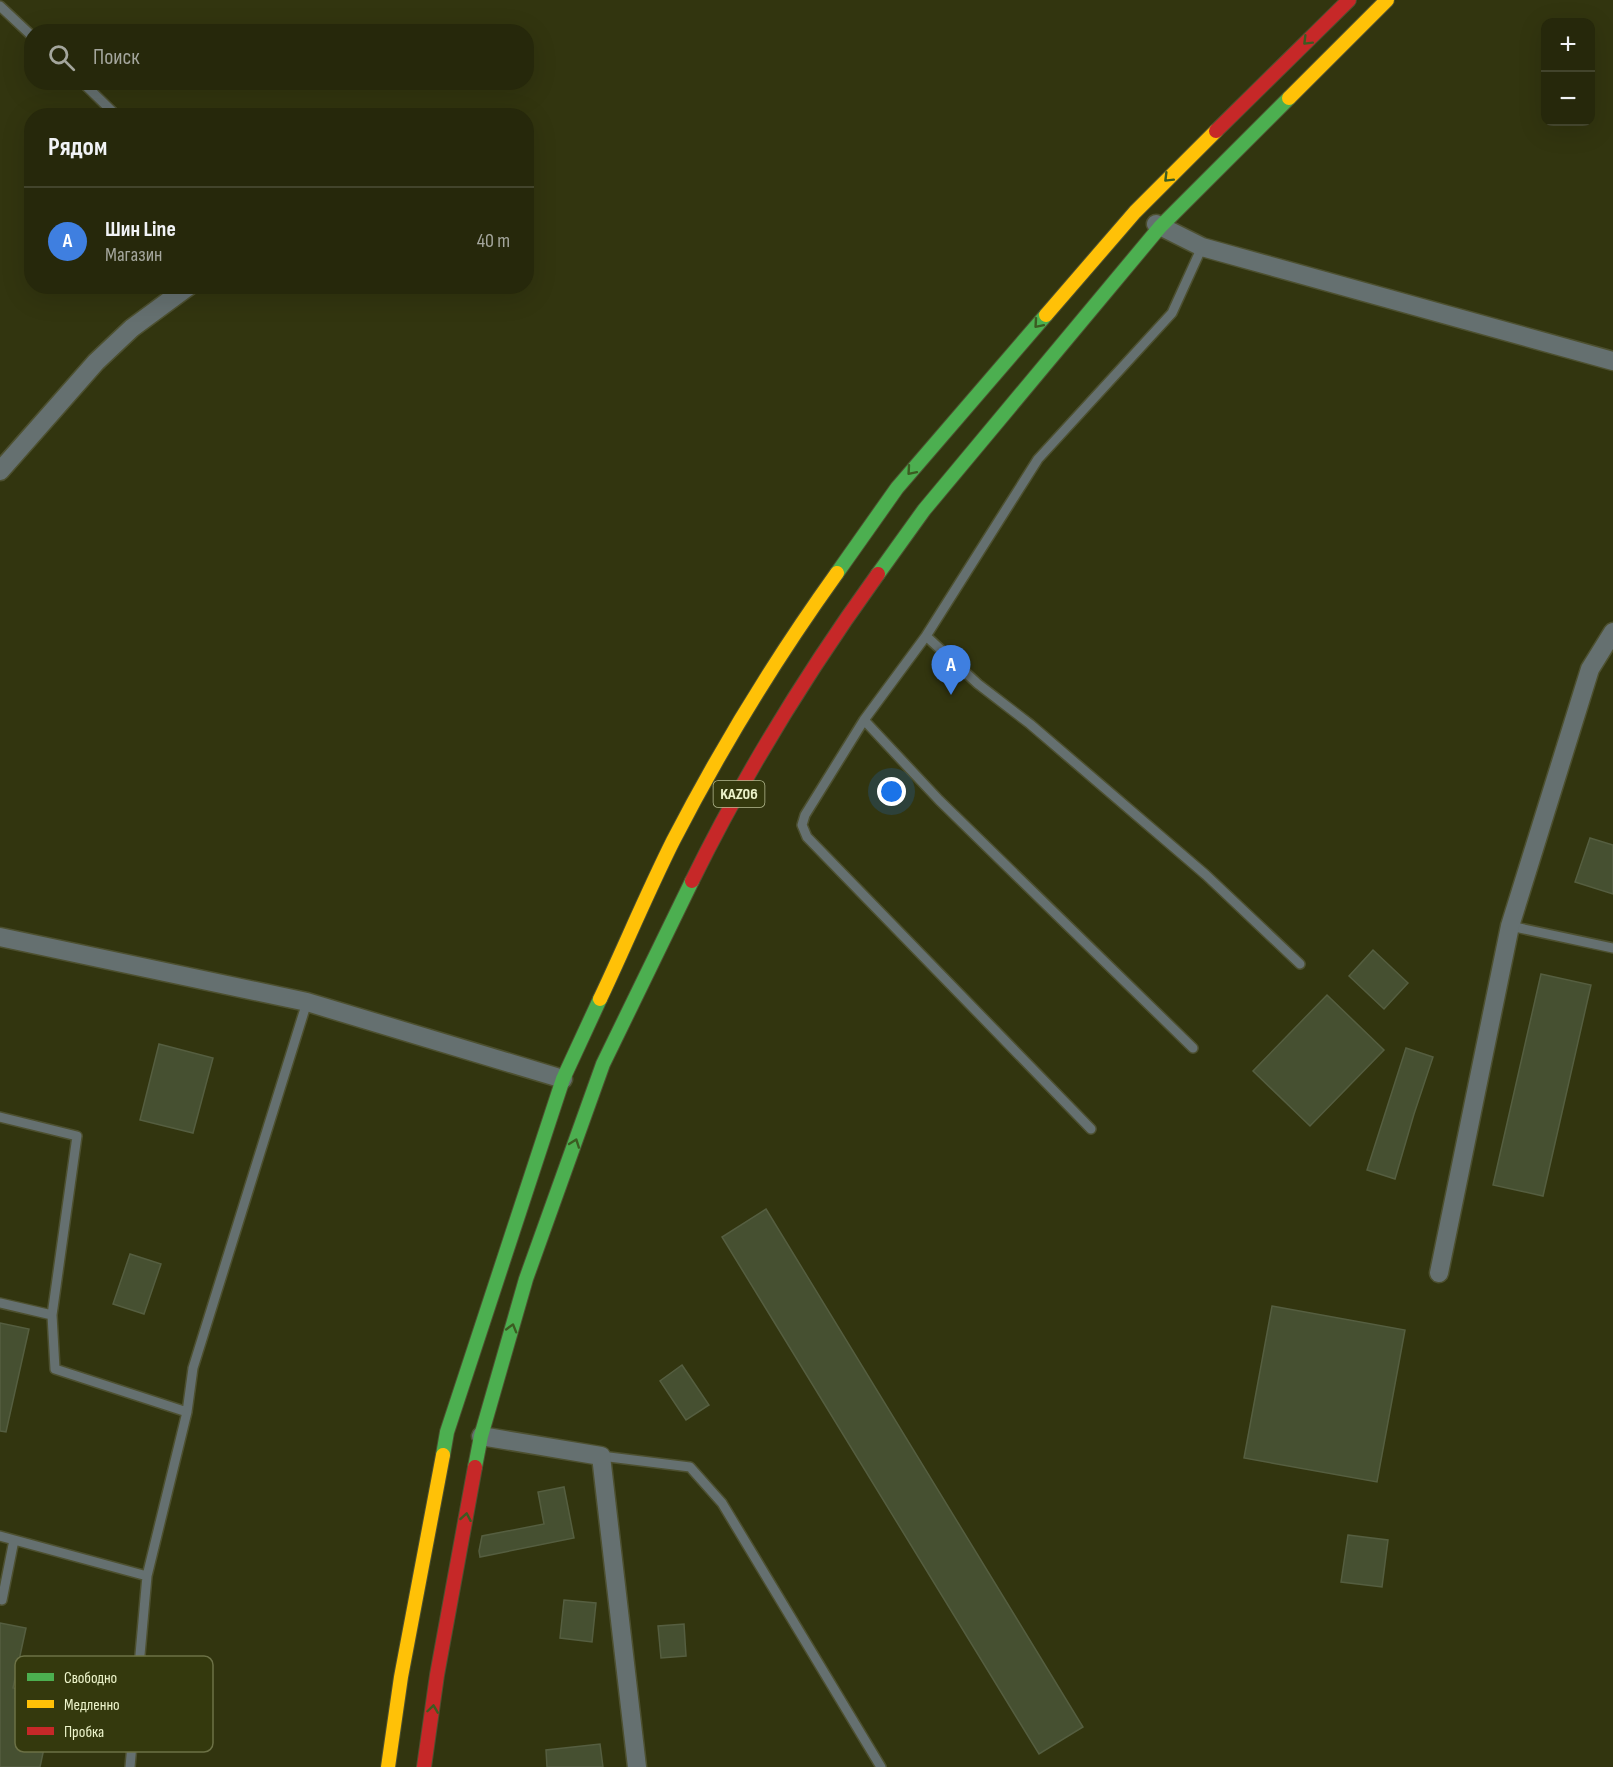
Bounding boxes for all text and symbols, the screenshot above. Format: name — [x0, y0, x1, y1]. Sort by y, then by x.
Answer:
map controls — [1541, 18, 1595, 126]
button: + — [1541, 18, 1595, 72]
search box — [24, 24, 534, 90]
one-way arrow — [1303, 35, 1314, 45]
icon: search — [45, 41, 78, 74]
text: Поиск — [93, 44, 139, 71]
button: − — [1541, 72, 1595, 126]
text: Рядом — [48, 132, 107, 163]
one-way arrow — [1165, 171, 1176, 182]
text: Шин Line — [105, 216, 176, 243]
text: A — [63, 229, 72, 253]
text: 40 m — [477, 229, 510, 253]
text: Магазин — [105, 243, 162, 267]
one-way arrow — [1035, 317, 1046, 328]
one-way arrow — [907, 464, 918, 475]
pin: A — [932, 646, 970, 695]
your location — [877, 777, 906, 806]
road number: KАZ06 — [714, 781, 764, 807]
one-way arrow — [567, 1138, 580, 1149]
one-way arrow — [505, 1323, 517, 1334]
one-way arrow — [459, 1512, 472, 1522]
legend — [15, 1656, 213, 1752]
text: Свободно — [64, 1669, 117, 1688]
text: Медленно — [64, 1696, 120, 1715]
one-way arrow — [426, 1704, 438, 1714]
text: Пробка — [64, 1723, 104, 1742]

